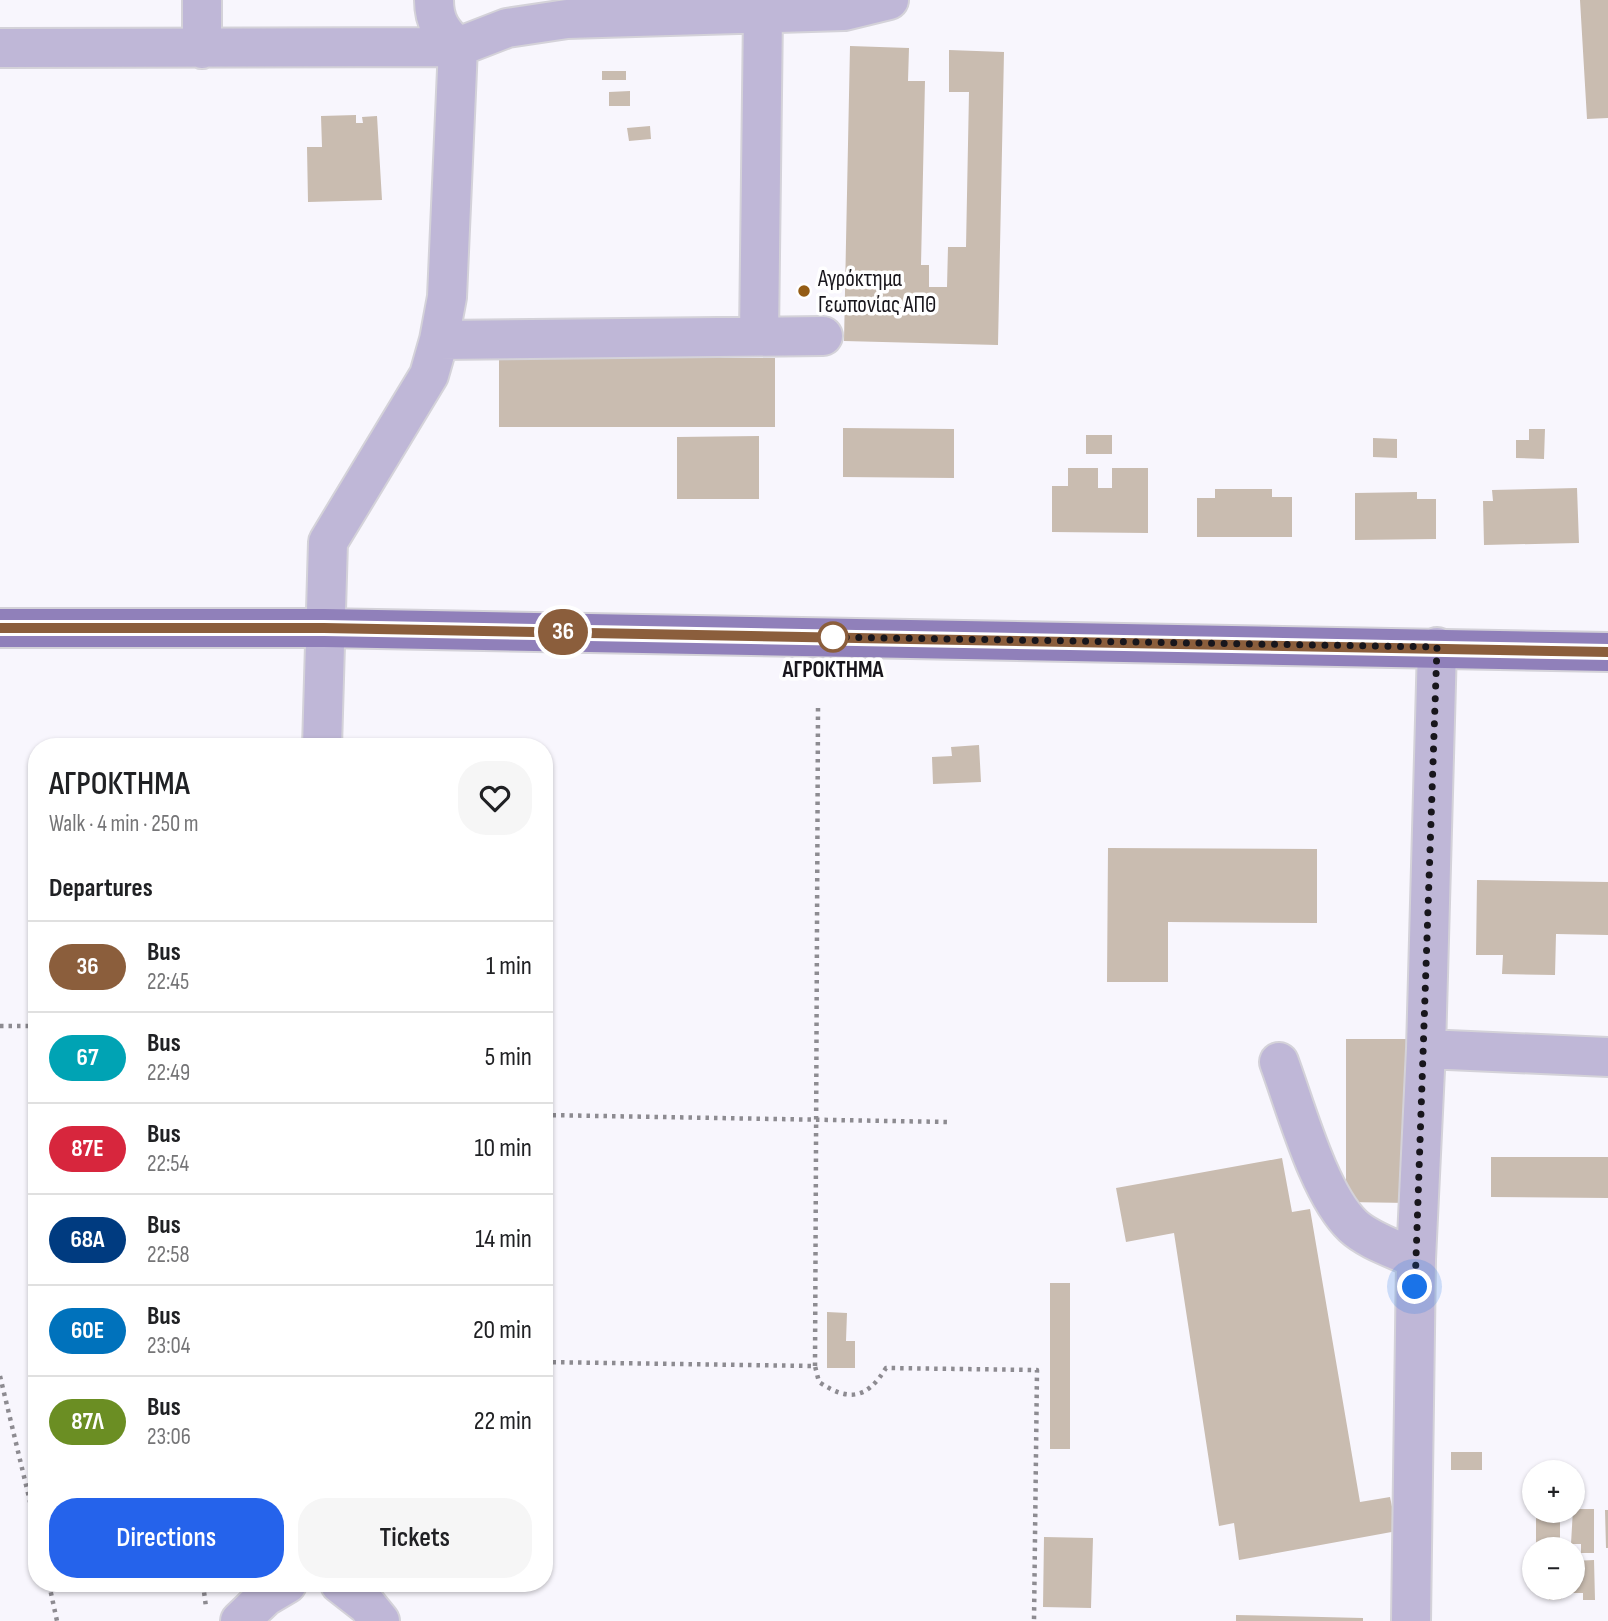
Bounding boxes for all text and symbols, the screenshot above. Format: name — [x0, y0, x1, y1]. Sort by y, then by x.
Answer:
place label: Αγρόκτημα Γεωπονίας ΑΠΘ — [817, 265, 936, 319]
marker: Αγρόκτημα Γεωπονίας ΑΠΘ — [796, 283, 812, 299]
line badge: 36 — [532, 609, 594, 655]
text: 36 — [552, 617, 574, 646]
marker: ΑΓΡΟΚΤΗΜΑ — [818, 622, 848, 652]
place label: ΑΓΡΟΚΤΗΜΑ — [781, 656, 885, 684]
button: heart — [458, 761, 532, 835]
text: ΑΓΡΟΚΤΗΜΑ — [49, 764, 190, 804]
text: Walk · 4 min · 250 m — [49, 810, 199, 838]
text: Departures — [49, 873, 153, 904]
text: Bus — [147, 937, 181, 968]
text: 1 min — [486, 951, 532, 982]
text: 36 — [76, 952, 99, 981]
text: 22:45 — [147, 968, 189, 996]
text: Bus — [147, 1028, 181, 1059]
text: 5 min — [485, 1042, 532, 1073]
text: 67 — [77, 1043, 98, 1072]
text: 22:49 — [147, 1059, 190, 1087]
text: Bus — [147, 1119, 181, 1150]
text: 10 min — [475, 1133, 532, 1164]
text: 87Ε — [71, 1134, 104, 1163]
text: 22:54 — [147, 1150, 189, 1178]
text: Bus — [147, 1210, 181, 1241]
text: 14 min — [475, 1224, 532, 1255]
text: 68Α — [70, 1225, 105, 1254]
text: 22:58 — [147, 1241, 190, 1269]
your location — [1397, 1269, 1432, 1304]
text: Bus — [147, 1301, 181, 1332]
text: 20 min — [473, 1315, 532, 1346]
text: 60Ε — [71, 1316, 104, 1345]
text: 23:04 — [147, 1332, 190, 1360]
text: Bus — [147, 1392, 181, 1423]
text: 22 min — [474, 1406, 532, 1437]
text: 87Λ — [71, 1407, 104, 1436]
text: 23:06 — [147, 1423, 191, 1451]
map controls — [1522, 1460, 1585, 1600]
button: + — [1522, 1460, 1585, 1523]
button: Directions — [49, 1498, 284, 1578]
button: Tickets — [298, 1498, 532, 1578]
button: − — [1522, 1537, 1585, 1600]

